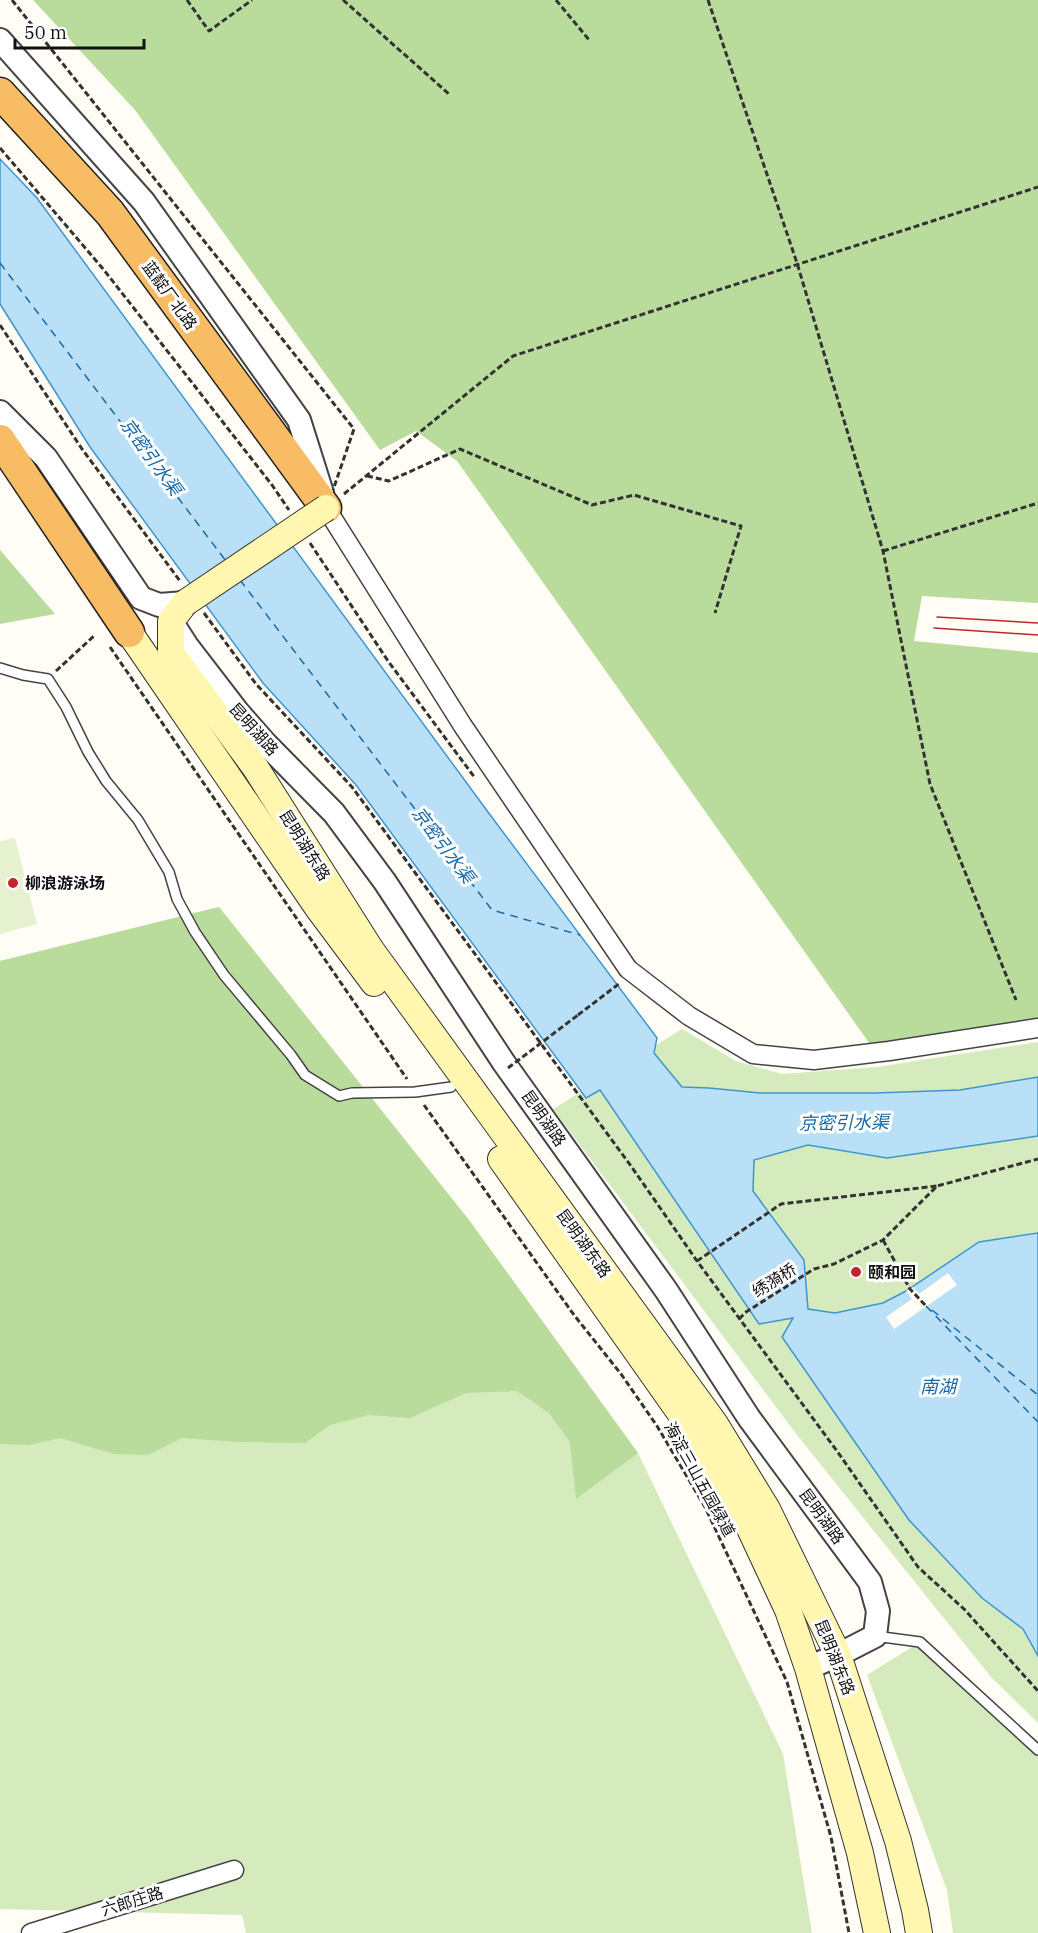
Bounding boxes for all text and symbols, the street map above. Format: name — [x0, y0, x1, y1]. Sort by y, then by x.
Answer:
scale bar — [15, 12, 144, 50]
text: 50 m — [24, 21, 67, 44]
street label: 蓝靛厂北路 — [138, 257, 202, 333]
water label: 京密引水渠 — [116, 414, 189, 502]
street label: 昆明湖路 — [225, 699, 283, 759]
water label: 京密引水渠 — [407, 802, 481, 890]
street label: 昆明湖东路 — [275, 806, 335, 884]
place label: 柳浪游泳场 — [25, 873, 105, 893]
marker: 柳浪游泳场 — [6, 876, 20, 890]
street label: 昆明湖路 — [517, 1086, 571, 1150]
water label: 京密引水渠 — [799, 1110, 892, 1135]
street label: 昆明湖东路 — [552, 1205, 616, 1281]
street label: 绣漪桥 — [748, 1259, 800, 1301]
place label: 颐和园 — [868, 1262, 916, 1282]
marker: 颐和园 — [849, 1265, 863, 1279]
water label: 南湖 — [920, 1375, 959, 1398]
street label: 海淀三山五园绿道 — [660, 1418, 740, 1540]
street label: 昆明湖路 — [795, 1484, 849, 1548]
street label: 昆明湖东路 — [811, 1616, 859, 1698]
street label: 六郎庄路 — [98, 1882, 166, 1920]

